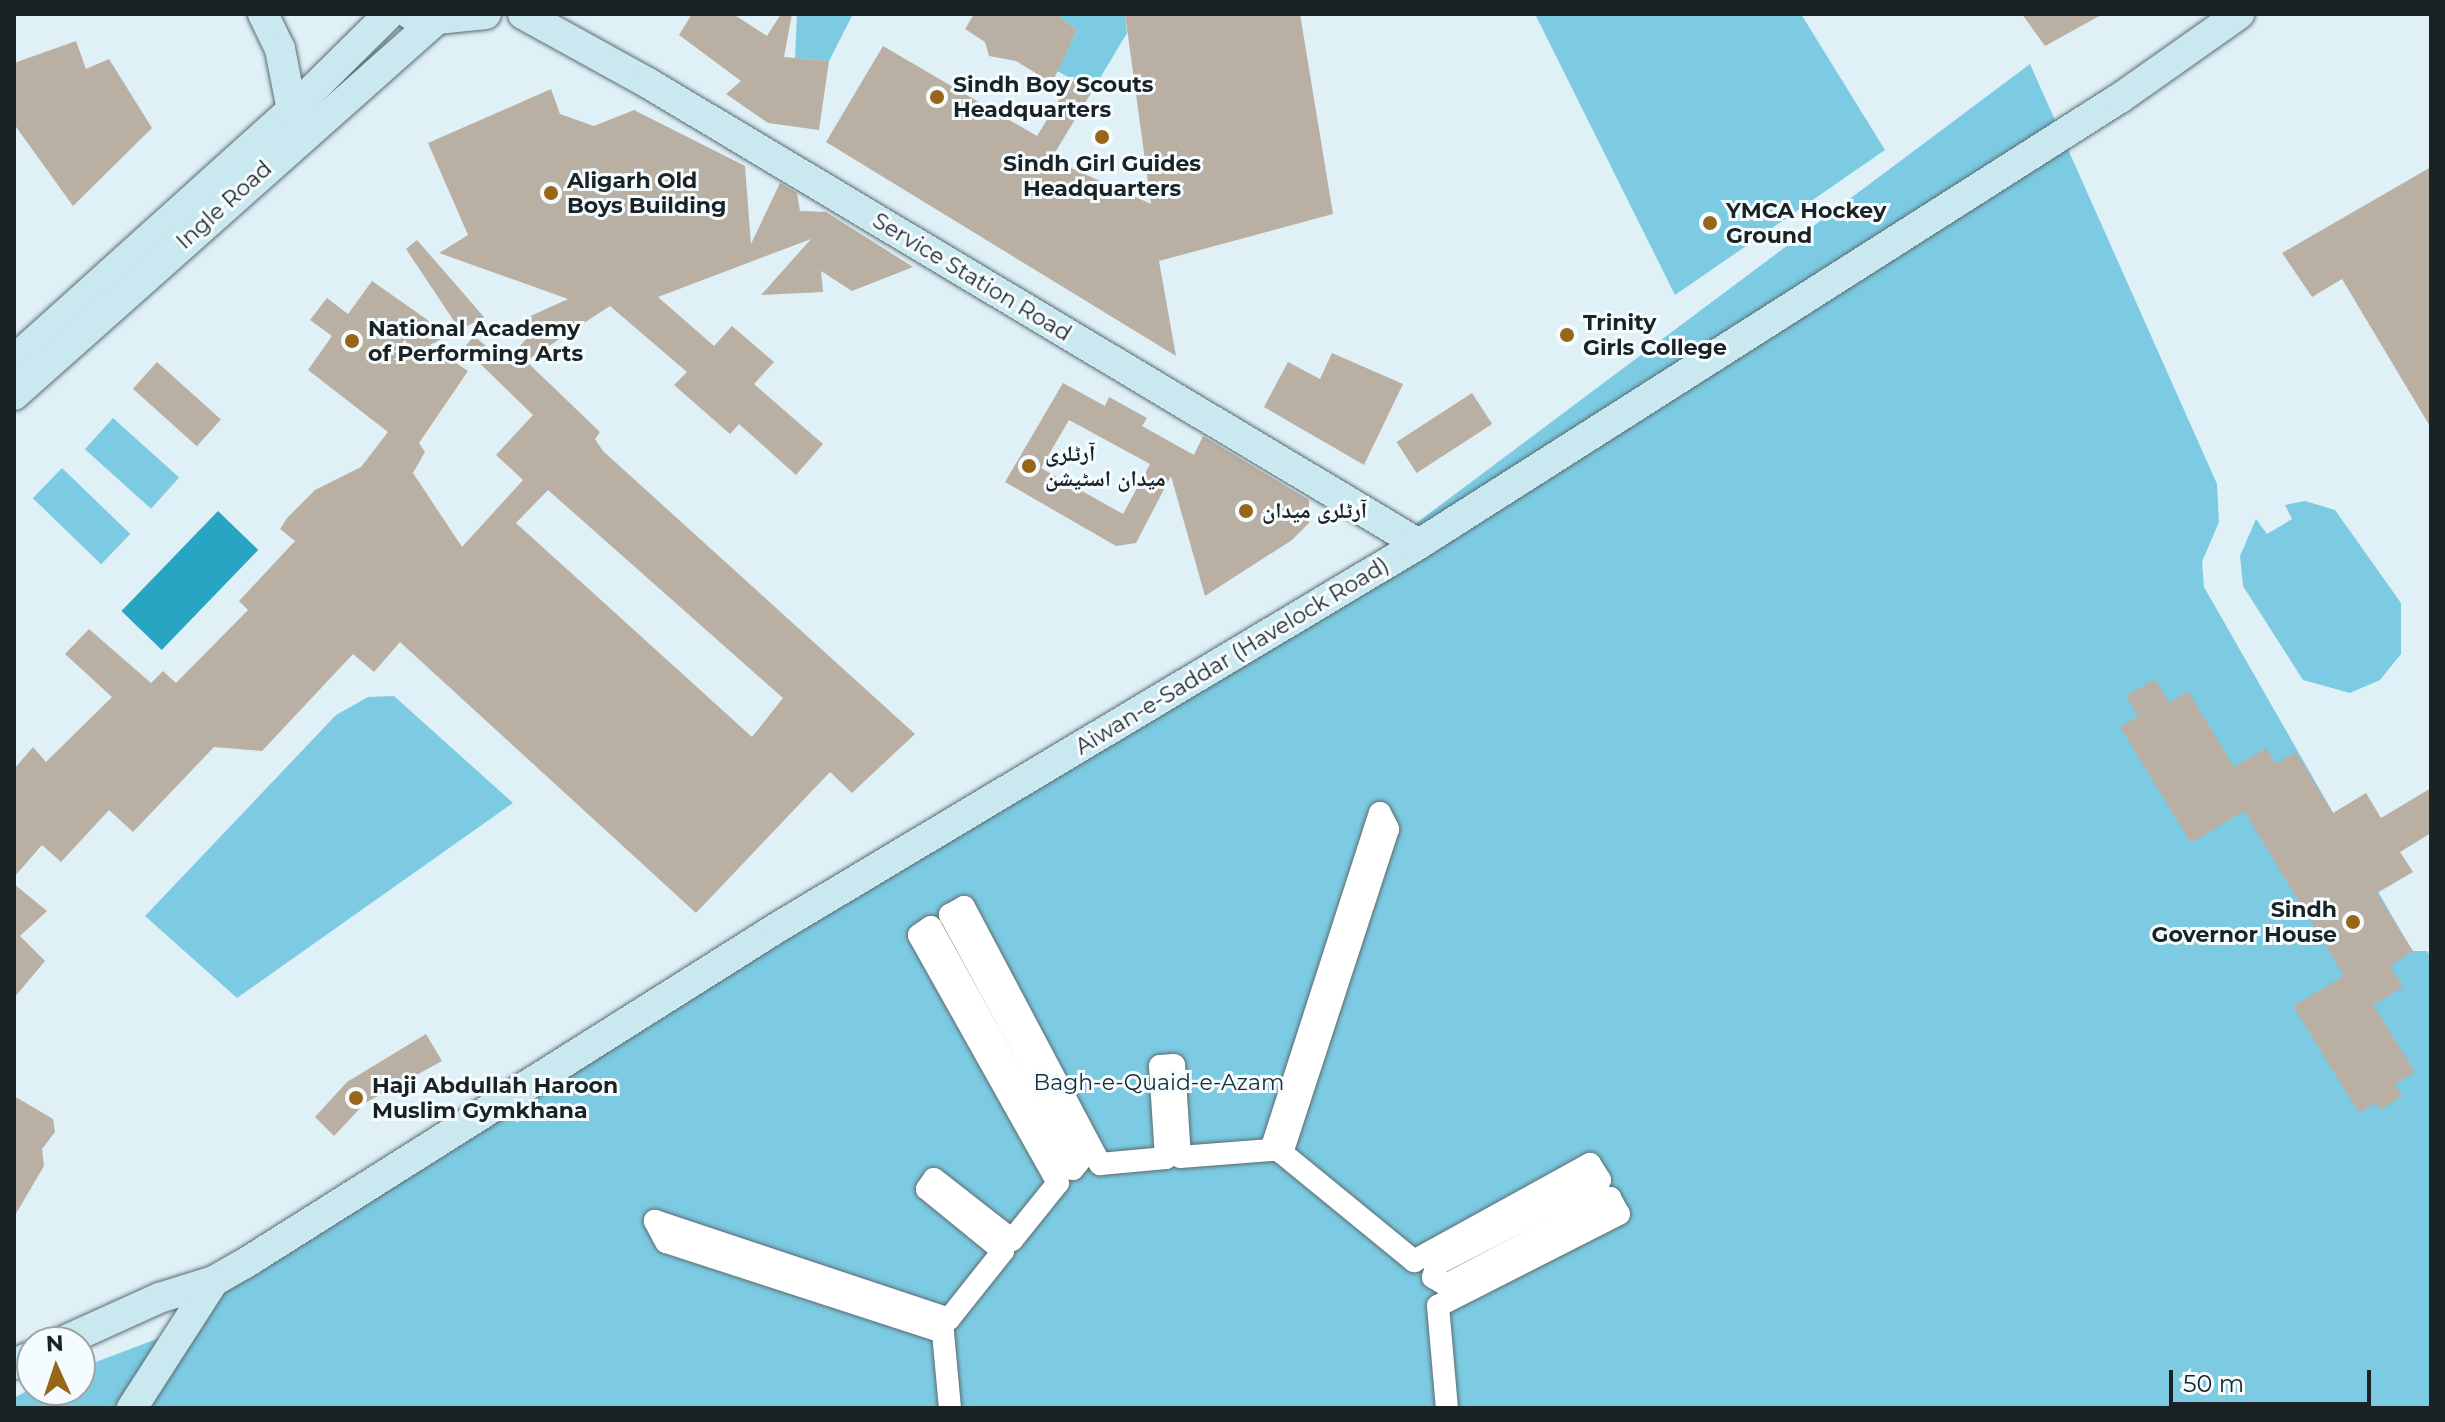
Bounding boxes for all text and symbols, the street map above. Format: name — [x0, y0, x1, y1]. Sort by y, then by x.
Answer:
place label: Sindh Boy Scouts Headquarters — [953, 71, 1154, 122]
marker: Sindh Boy Scouts Headquarters — [928, 88, 946, 106]
marker: Sindh Girl Guides Headquarters — [1093, 128, 1111, 146]
place label: Sindh Girl Guides Headquarters — [1003, 150, 1201, 202]
street label: Ingle Road — [171, 155, 277, 255]
place label: Aligarh Old Boys Building — [567, 167, 727, 218]
marker: Aligarh Old Boys Building — [542, 184, 560, 202]
place label: YMCA Hockey Ground — [1726, 197, 1886, 248]
street label: Service Station Road — [868, 207, 1076, 347]
marker: YMCA Hockey Ground — [1701, 214, 1719, 232]
place label: Trinity Girls College — [1583, 309, 1727, 360]
place label: National Academy of Performing Arts — [368, 315, 583, 366]
marker: Trinity Girls College — [1558, 326, 1576, 344]
marker: National Academy of Performing Arts — [343, 332, 361, 350]
place label: آرٹلری میدان اسٹیشن — [1045, 440, 1166, 492]
marker: آرٹلری میدان اسٹیشن — [1020, 457, 1038, 475]
place label: آرٹلری میدان — [1262, 498, 1367, 524]
marker: آرٹلری میدان — [1237, 502, 1255, 520]
street label: Aiwan-e-Saddar (Havelock Road) — [1071, 552, 1393, 760]
place label: Sindh Governor House — [2152, 896, 2337, 948]
marker: Sindh Governor House — [2344, 913, 2362, 931]
park label: Bagh-e-Quaid-e-Azam — [1034, 1070, 1284, 1096]
place label: Haji Abdullah Haroon Muslim Gymkhana — [372, 1072, 618, 1124]
marker: Haji Abdullah Haroon Muslim Gymkhana — [347, 1089, 365, 1107]
north arrow — [16, 1326, 96, 1406]
text: N — [45, 1330, 64, 1357]
scale bar — [2173, 1354, 2375, 1404]
text: 50 m — [2183, 1369, 2244, 1398]

